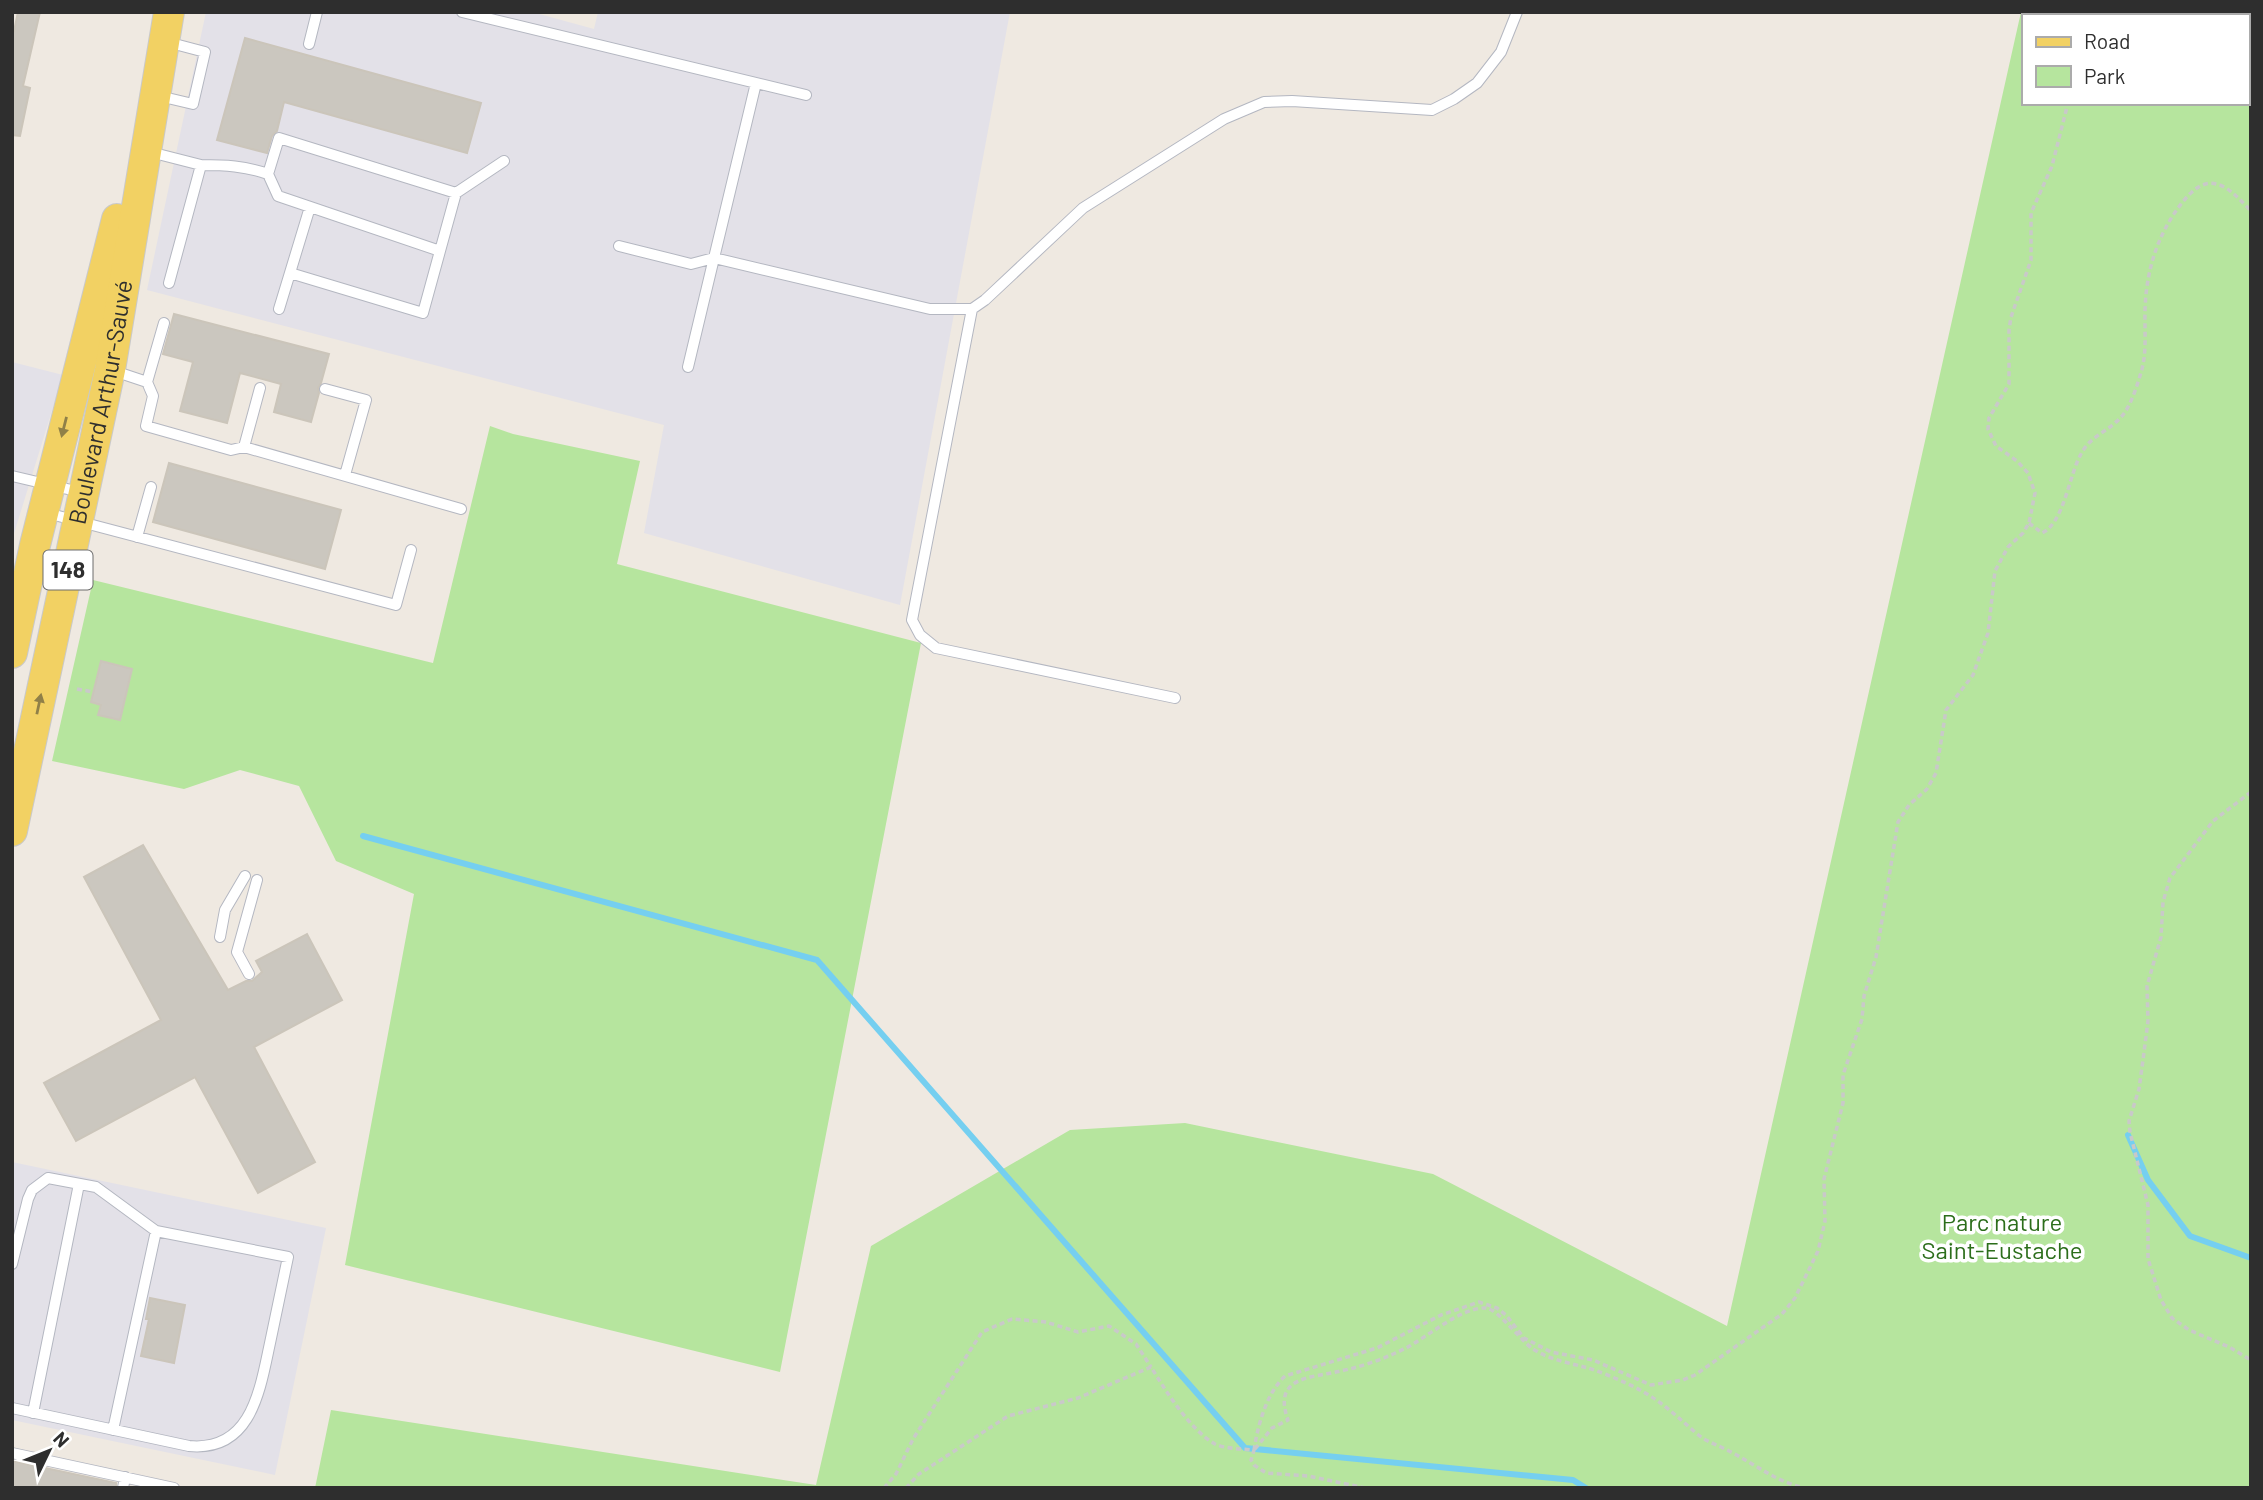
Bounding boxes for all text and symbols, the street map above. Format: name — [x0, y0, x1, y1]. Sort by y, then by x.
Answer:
legend — [2022, 14, 2249, 105]
text: Road — [2084, 28, 2130, 53]
text: Park — [2084, 63, 2125, 88]
street label: Boulevard Arthur-Sauvé — [62, 278, 138, 527]
one-way arrow — [58, 416, 69, 438]
road number: 148 — [43, 550, 92, 590]
one-way arrow — [33, 693, 44, 715]
park label: Parc nature Saint-Eustache — [1921, 1207, 2083, 1264]
north arrow — [14, 1416, 84, 1486]
text: N — [49, 1427, 75, 1452]

